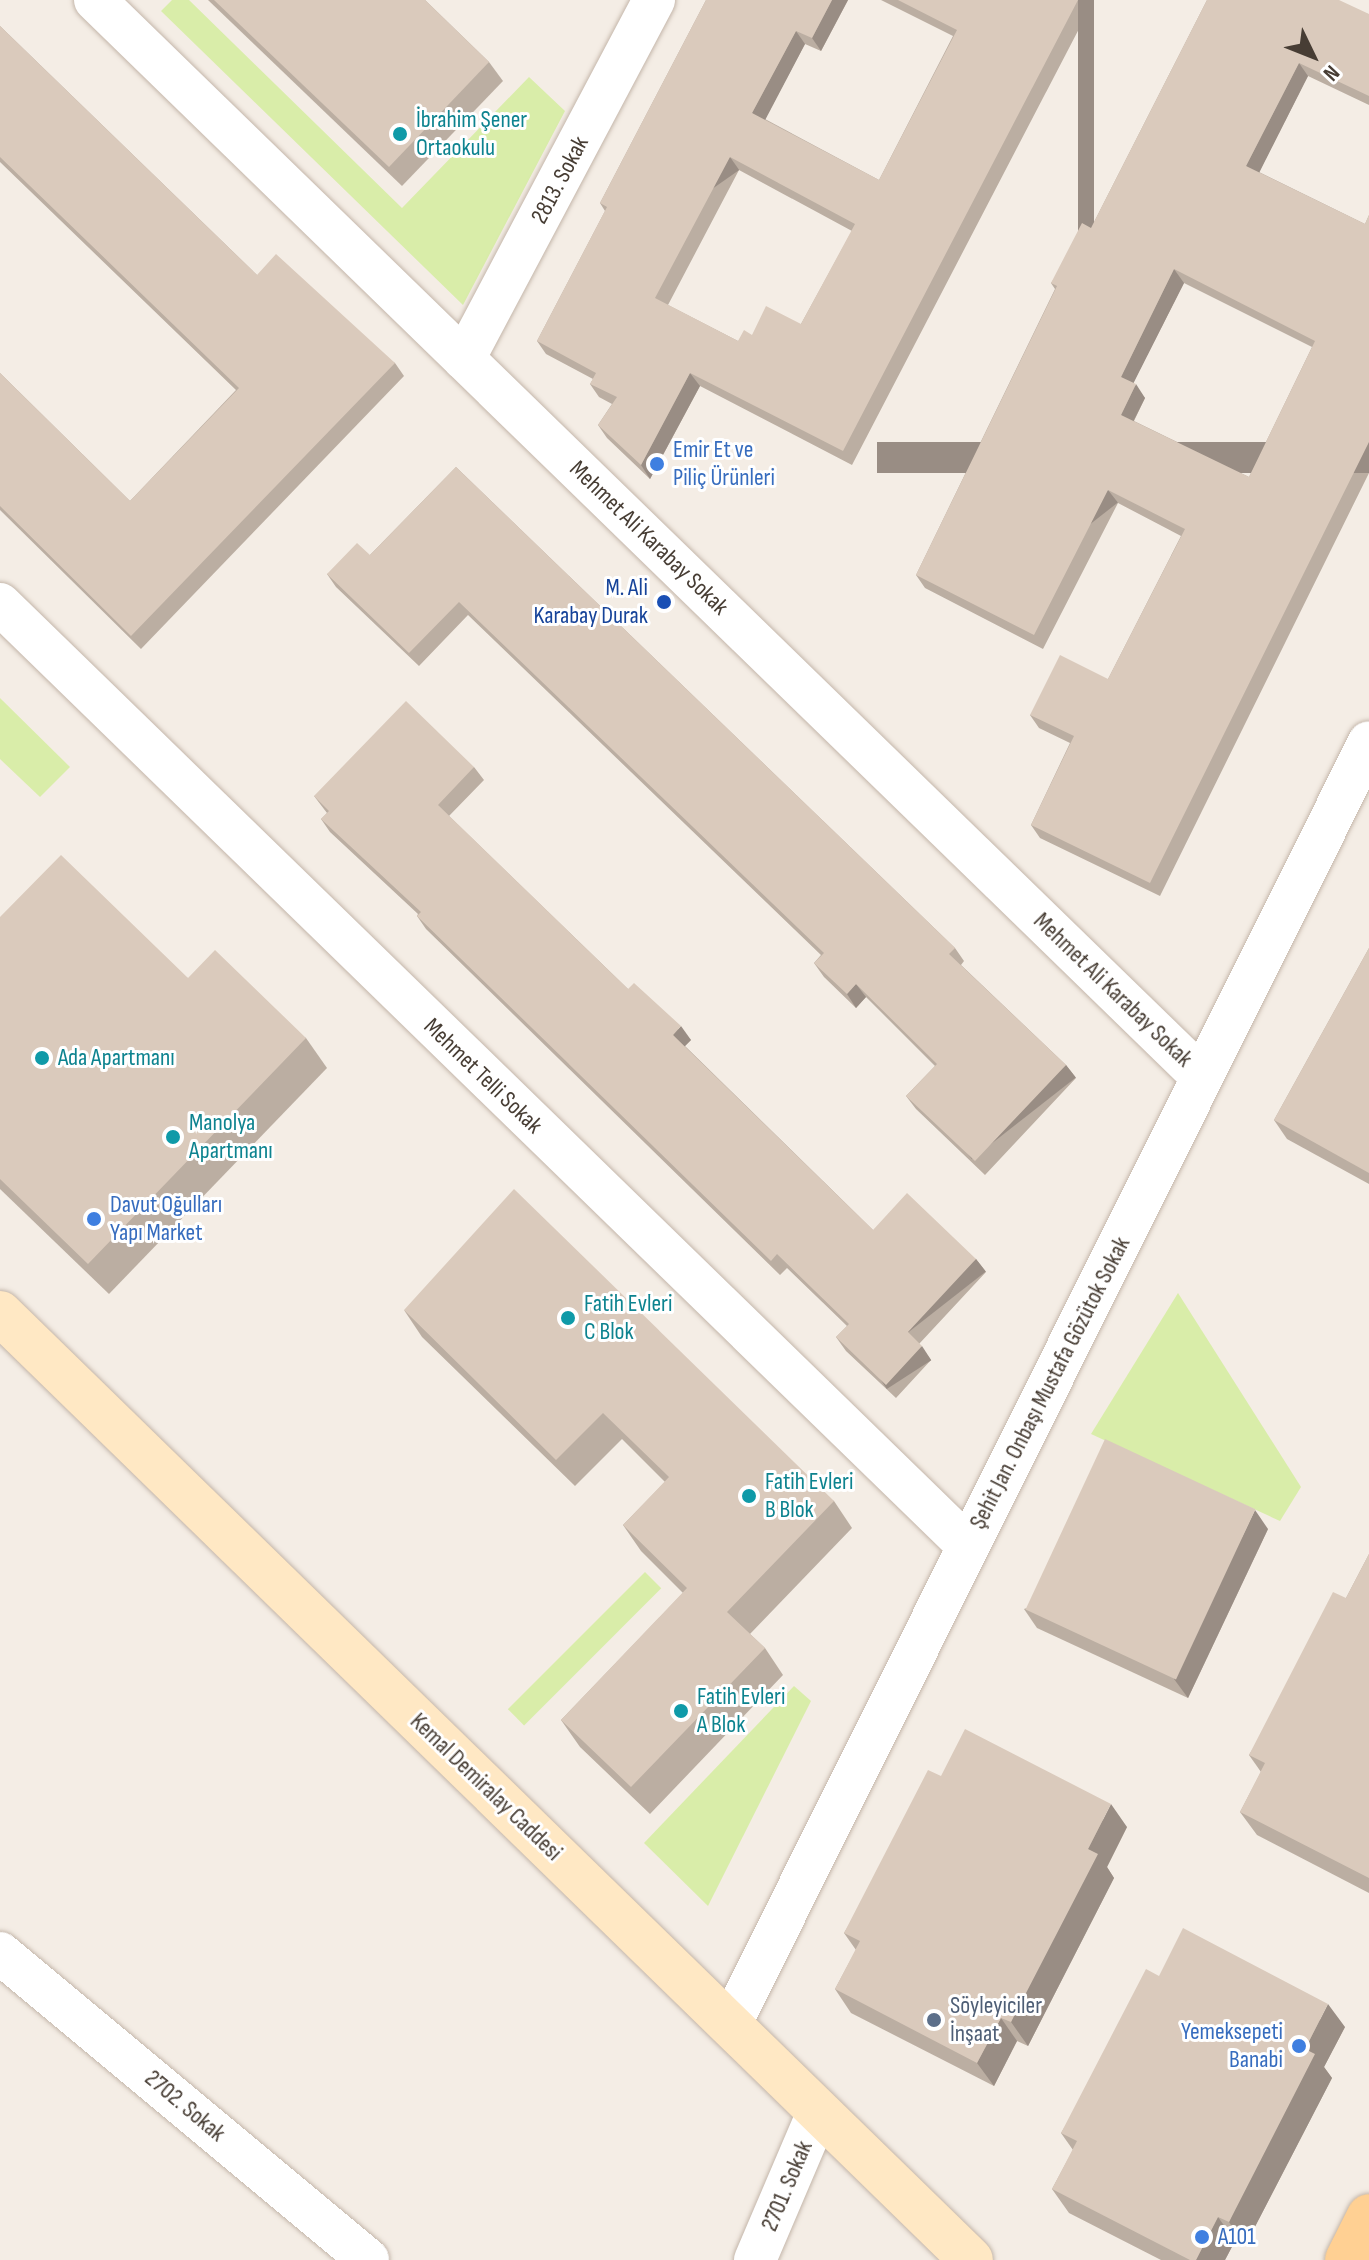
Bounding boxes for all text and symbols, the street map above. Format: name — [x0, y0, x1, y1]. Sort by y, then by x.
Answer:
north arrow — [1273, 16, 1353, 96]
text: N — [1317, 59, 1345, 86]
place label: İbrahim Şener Ortaokulu — [416, 106, 527, 162]
marker: İbrahim Şener Ortaokulu — [391, 125, 409, 143]
street label: 2813. Sokak — [525, 131, 595, 229]
place label: Emir Et ve Piliç Ürünleri — [673, 436, 775, 492]
street label: Mehmet Ali Karabay Sokak — [564, 455, 734, 621]
marker: Emir Et ve Piliç Ürünleri — [648, 455, 666, 473]
place label: M. Ali Karabay Durak — [533, 574, 648, 630]
marker: M. Ali Karabay Durak — [655, 593, 673, 611]
street label: Mehmet Ali Karabay Sokak — [1028, 907, 1198, 1073]
street label: Mehmet Telli Sokak — [418, 1012, 548, 1140]
place label: Ada Apartmanı — [58, 1044, 175, 1072]
marker: Ada Apartmanı — [33, 1049, 51, 1067]
place label: Manolya Apartmanı — [189, 1109, 273, 1165]
marker: Manolya Apartmanı — [164, 1128, 182, 1146]
place label: Davut Oğulları Yapı Market — [110, 1191, 222, 1247]
marker: Davut Oğulları Yapı Market — [85, 1210, 103, 1228]
street label: Şehit Jan. Onbaşı Mustafa Gözütok Sokak — [964, 1232, 1136, 1534]
place label: Fatih Evleri C Blok — [584, 1290, 672, 1346]
marker: Fatih Evleri C Blok — [559, 1309, 577, 1327]
place label: Fatih Evleri B Blok — [765, 1468, 853, 1524]
marker: Fatih Evleri B Blok — [740, 1487, 758, 1505]
place label: Fatih Evleri A Blok — [697, 1683, 785, 1739]
marker: Fatih Evleri A Blok — [672, 1702, 690, 1720]
street label: Kemal Demiralay Caddesi — [404, 1707, 568, 1867]
place label: Söyleyiciler İnşaat — [950, 1992, 1042, 2048]
marker: Söyleyiciler İnşaat — [925, 2011, 943, 2029]
place label: Yemeksepeti Banabi — [1181, 2018, 1283, 2074]
marker: Yemeksepeti Banabi — [1290, 2037, 1308, 2055]
street label: 2702. Sokak — [139, 2064, 231, 2148]
street label: 2701. Sokak — [755, 2136, 819, 2236]
place label: A101 — [1218, 2223, 1256, 2251]
marker: A101 — [1193, 2228, 1211, 2246]

